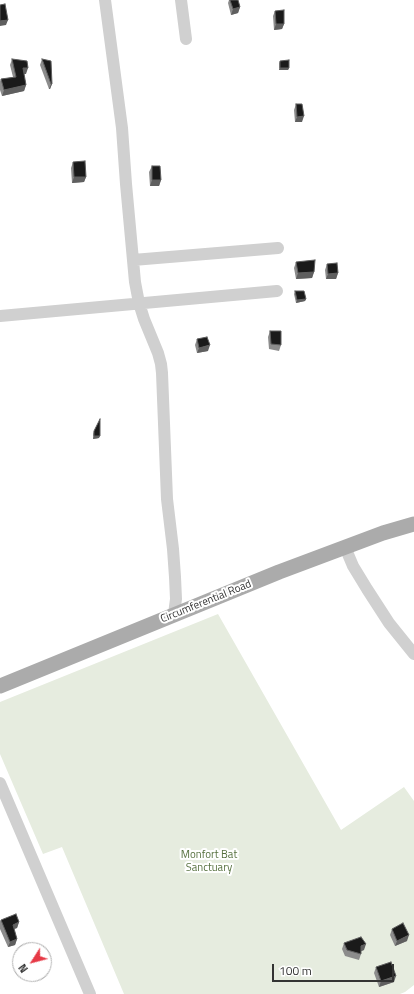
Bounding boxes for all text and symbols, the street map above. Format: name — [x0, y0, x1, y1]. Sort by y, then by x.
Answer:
street label: Circumferential Road — [159, 578, 253, 626]
park label: Monfort Bat Sanctuary — [181, 848, 237, 874]
north arrow — [12, 942, 52, 982]
scale bar — [274, 956, 396, 982]
text: N — [14, 961, 32, 976]
text: 100 m — [279, 961, 312, 980]

